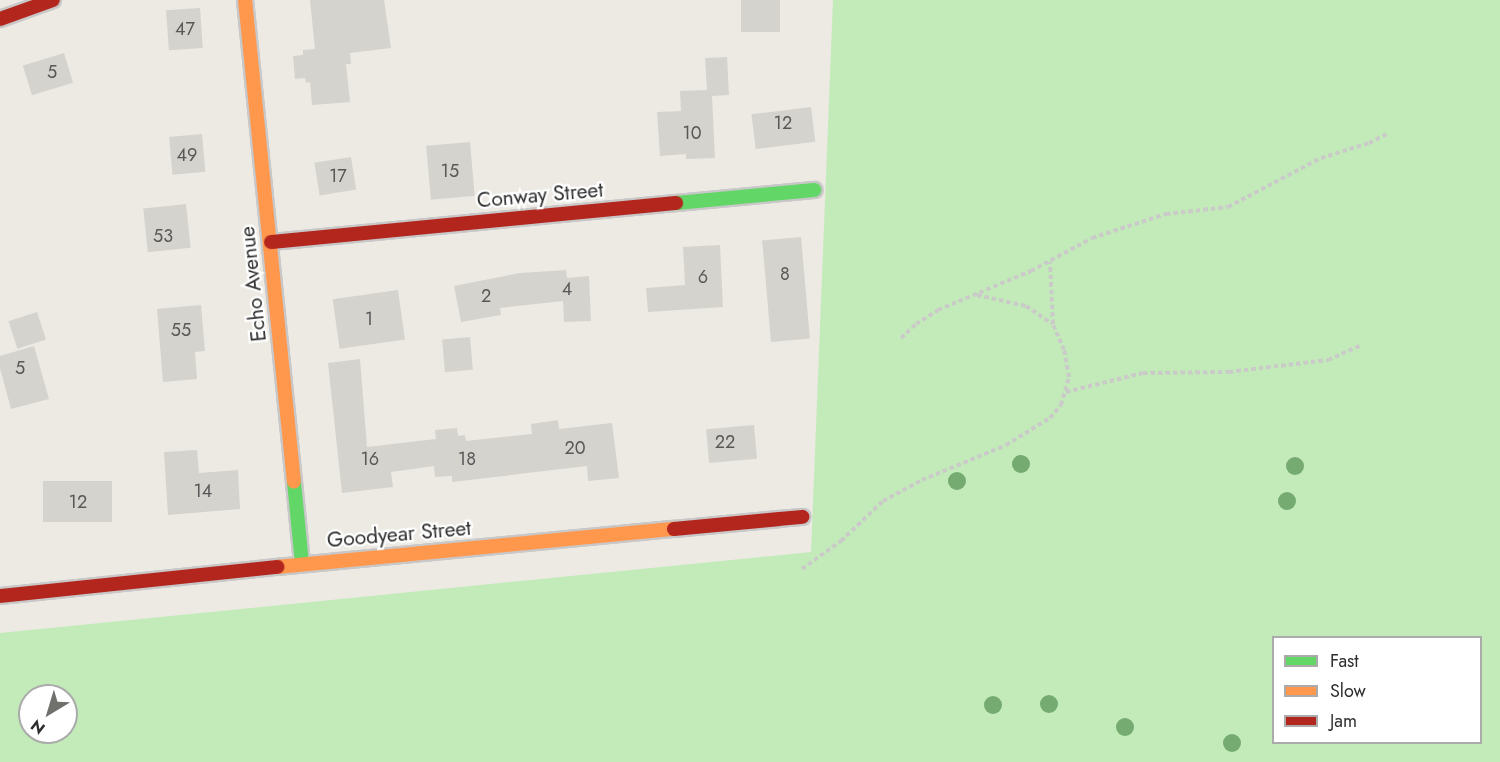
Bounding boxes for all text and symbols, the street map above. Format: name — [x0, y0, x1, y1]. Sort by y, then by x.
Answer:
house number: 47 — [175, 18, 195, 40]
house number: 5 — [47, 61, 57, 83]
house number: 12 — [774, 112, 792, 134]
house number: 10 — [683, 122, 701, 144]
house number: 49 — [177, 144, 197, 166]
house number: 15 — [441, 160, 459, 182]
house number: 17 — [329, 165, 347, 187]
street label: Conway Street — [476, 177, 604, 213]
house number: 53 — [153, 225, 173, 247]
street label: Echo Avenue — [234, 225, 272, 343]
house number: 8 — [780, 263, 790, 285]
house number: 6 — [698, 266, 708, 288]
house number: 4 — [562, 278, 572, 300]
house number: 2 — [481, 285, 491, 307]
house number: 1 — [365, 308, 373, 330]
house number: 55 — [171, 319, 191, 341]
house number: 5 — [15, 357, 25, 379]
house number: 22 — [715, 431, 735, 453]
house number: 20 — [564, 437, 586, 459]
house number: 16 — [361, 448, 379, 470]
house number: 18 — [458, 448, 476, 470]
house number: 14 — [194, 480, 212, 502]
house number: 12 — [69, 491, 87, 513]
street label: Goodyear Street — [326, 515, 472, 553]
legend — [1272, 636, 1482, 744]
text: Fast — [1330, 648, 1359, 674]
text: Slow — [1330, 678, 1366, 704]
north arrow — [18, 684, 78, 744]
text: Jam — [1330, 708, 1357, 734]
text: N — [26, 714, 50, 740]

